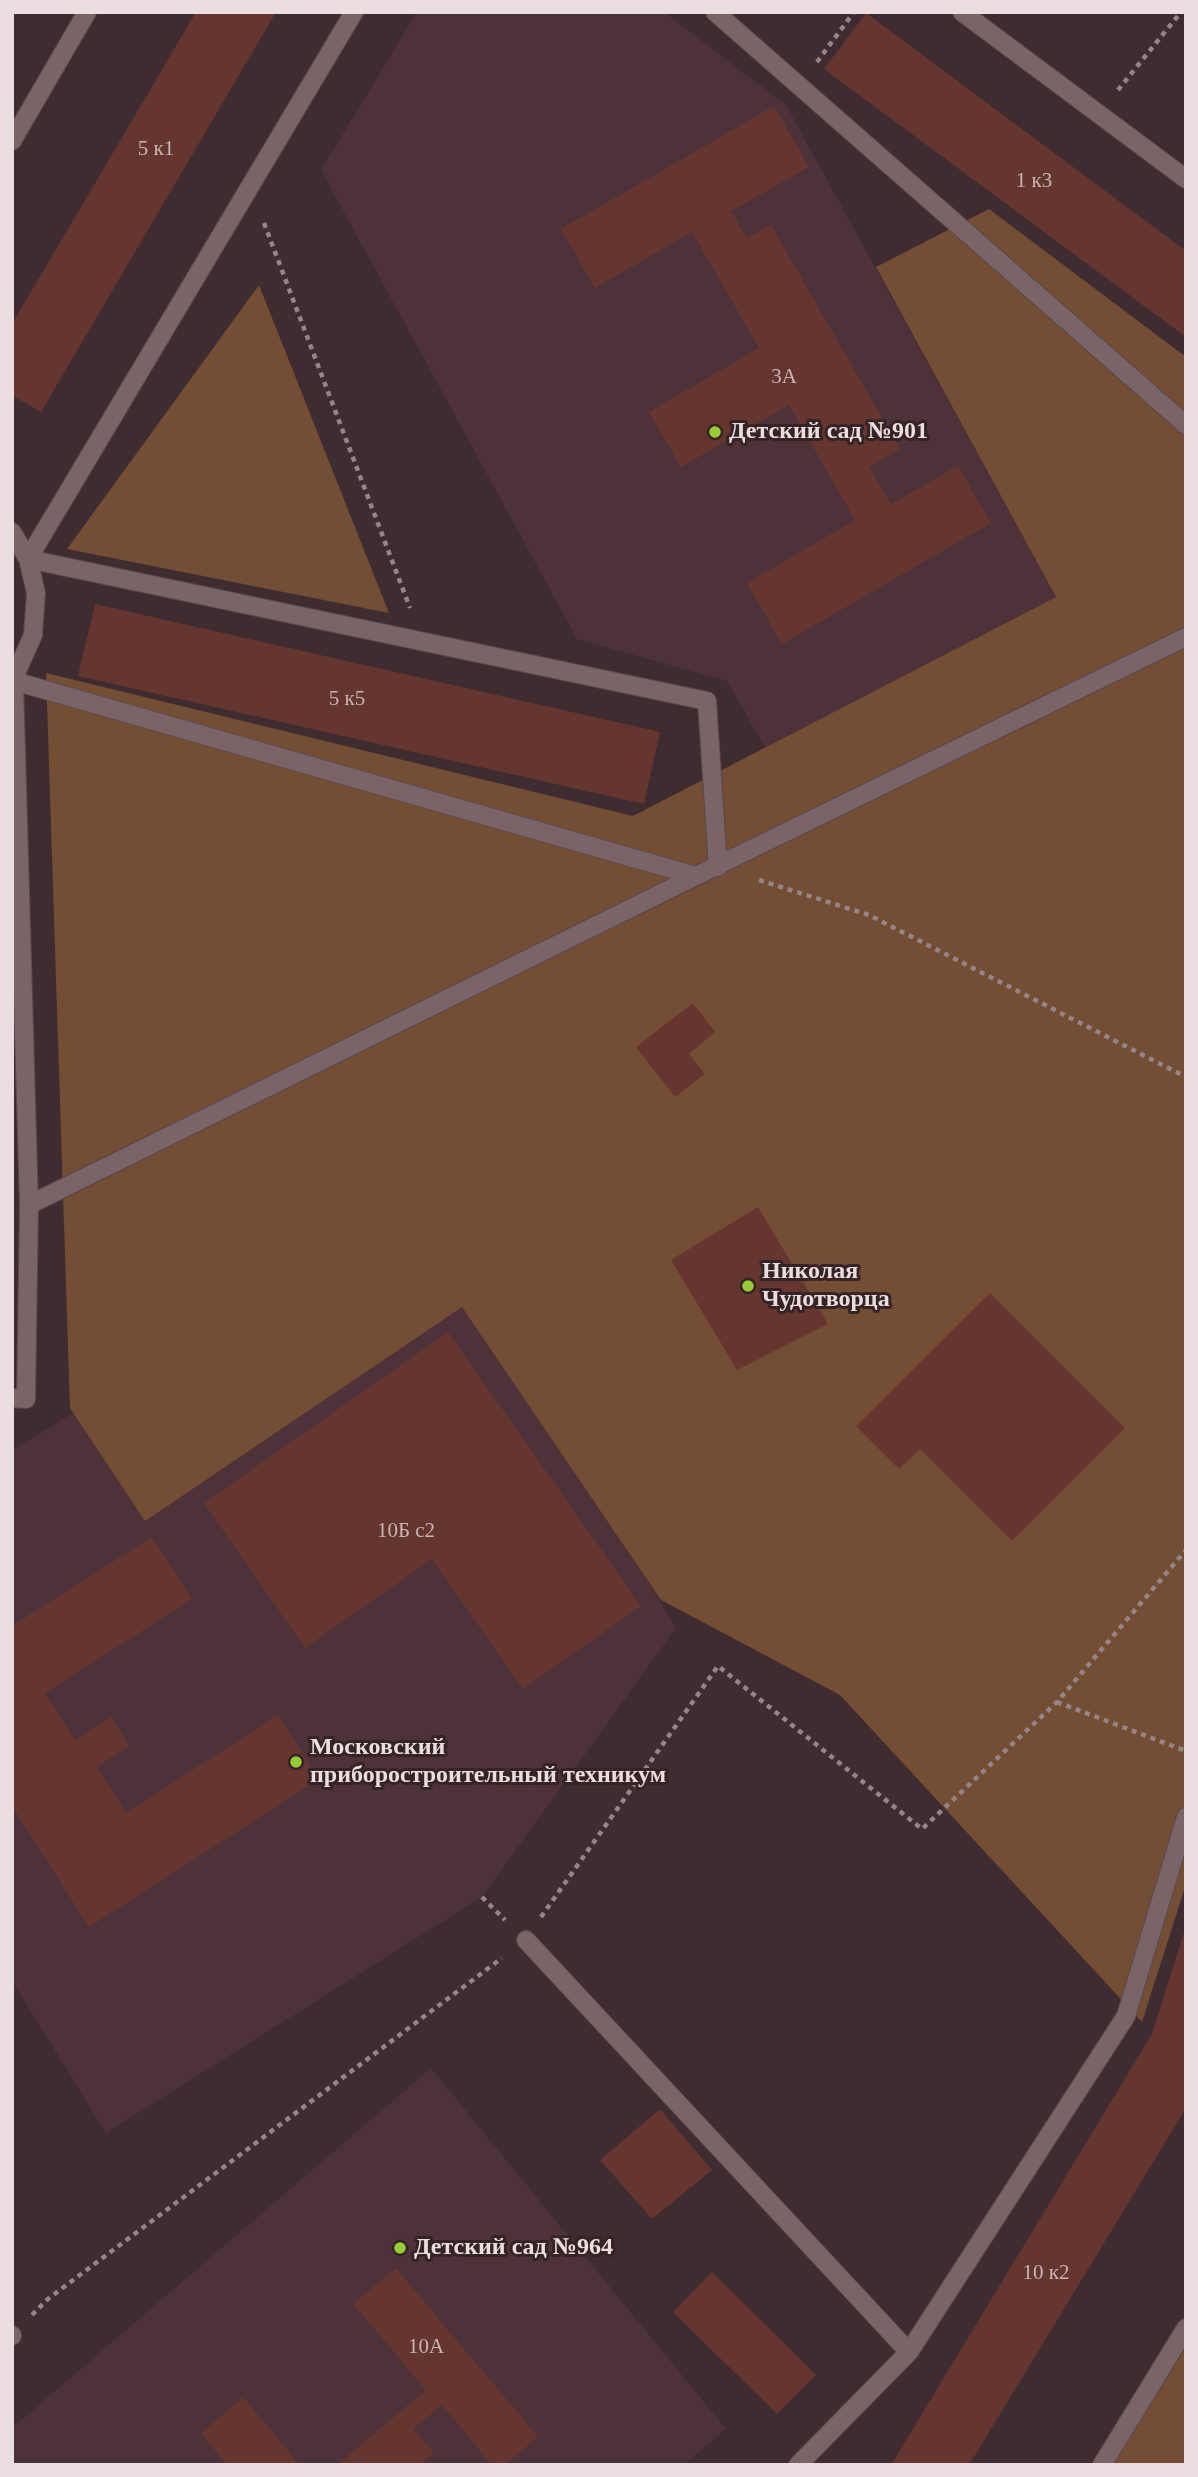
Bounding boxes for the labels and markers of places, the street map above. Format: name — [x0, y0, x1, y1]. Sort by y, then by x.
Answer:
place label: Детский сад №901 — [729, 418, 928, 446]
marker: Детский сад №901 — [707, 424, 723, 440]
place label: Николая Чудотворца — [762, 1258, 890, 1314]
marker: Николая Чудотворца — [740, 1278, 756, 1294]
place label: Московский приборостроительный техникум — [310, 1734, 666, 1790]
marker: Московский приборостроительный техникум — [288, 1754, 304, 1770]
place label: Детский сад №964 — [414, 2234, 613, 2262]
marker: Детский сад №964 — [392, 2240, 408, 2256]

